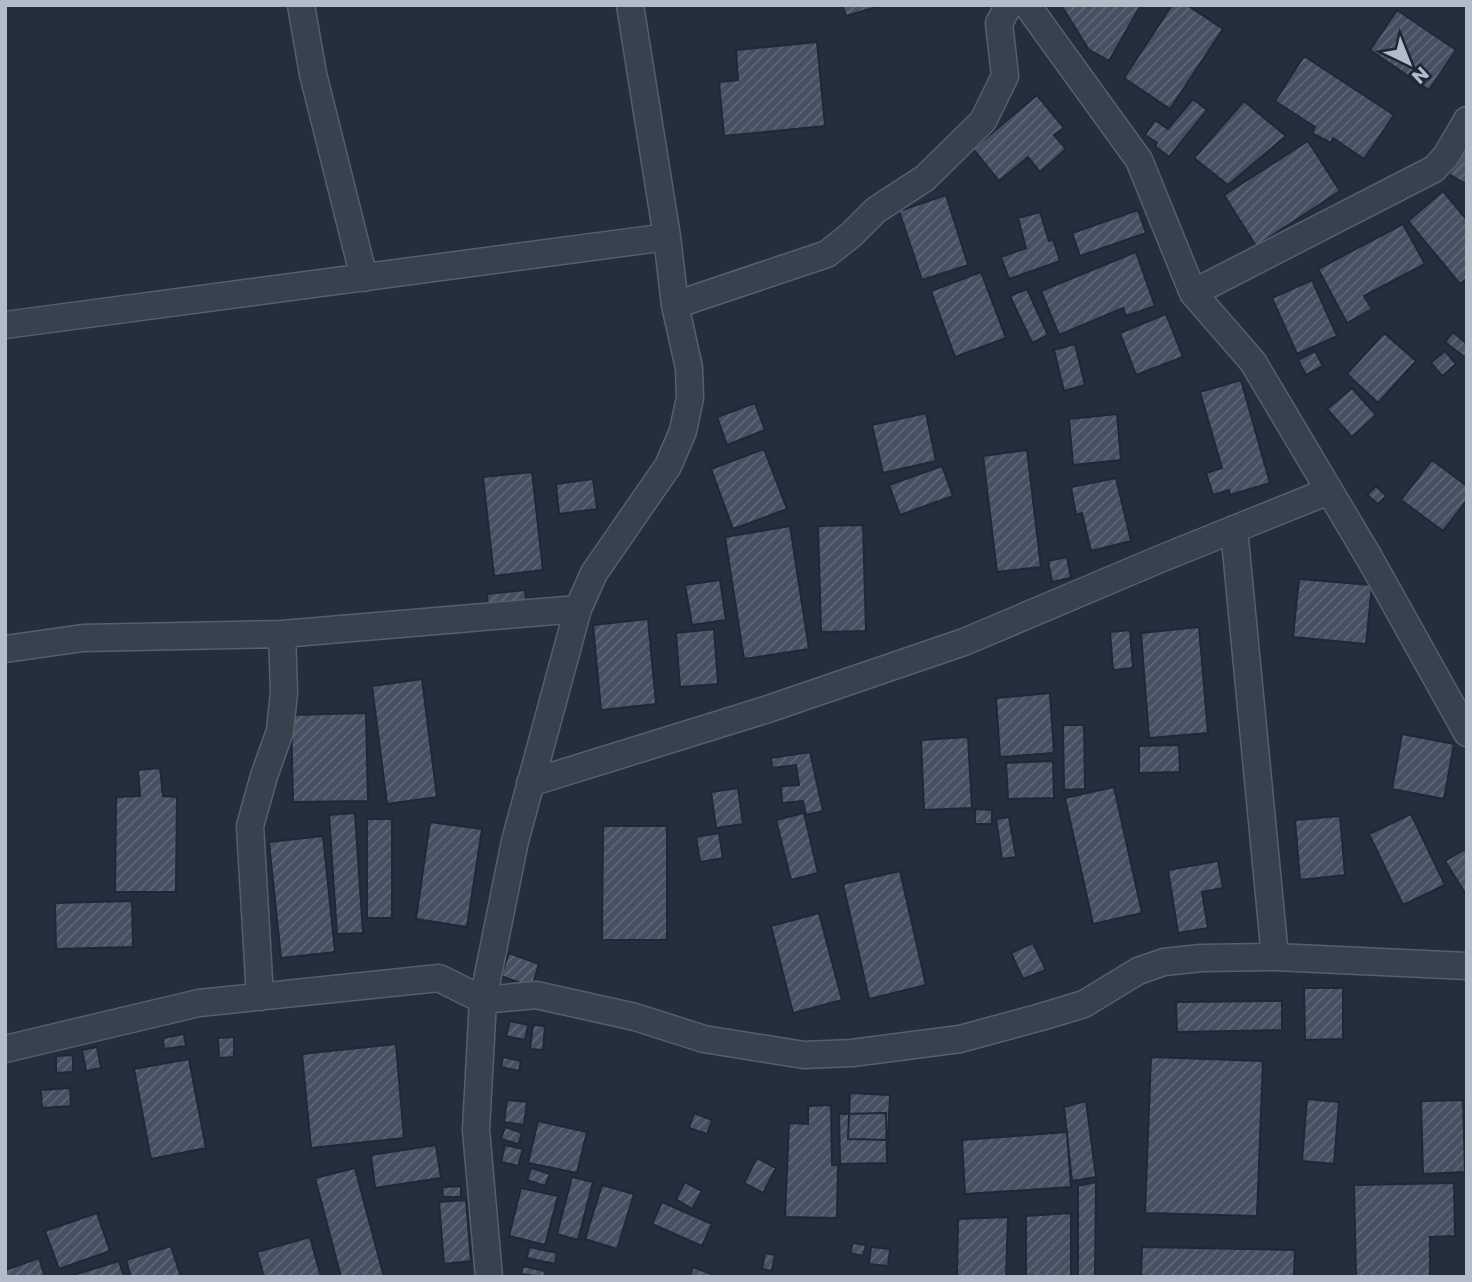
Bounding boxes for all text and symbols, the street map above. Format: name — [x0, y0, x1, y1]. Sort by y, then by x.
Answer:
north arrow — [1374, 28, 1444, 98]
text: N — [1406, 60, 1435, 90]

